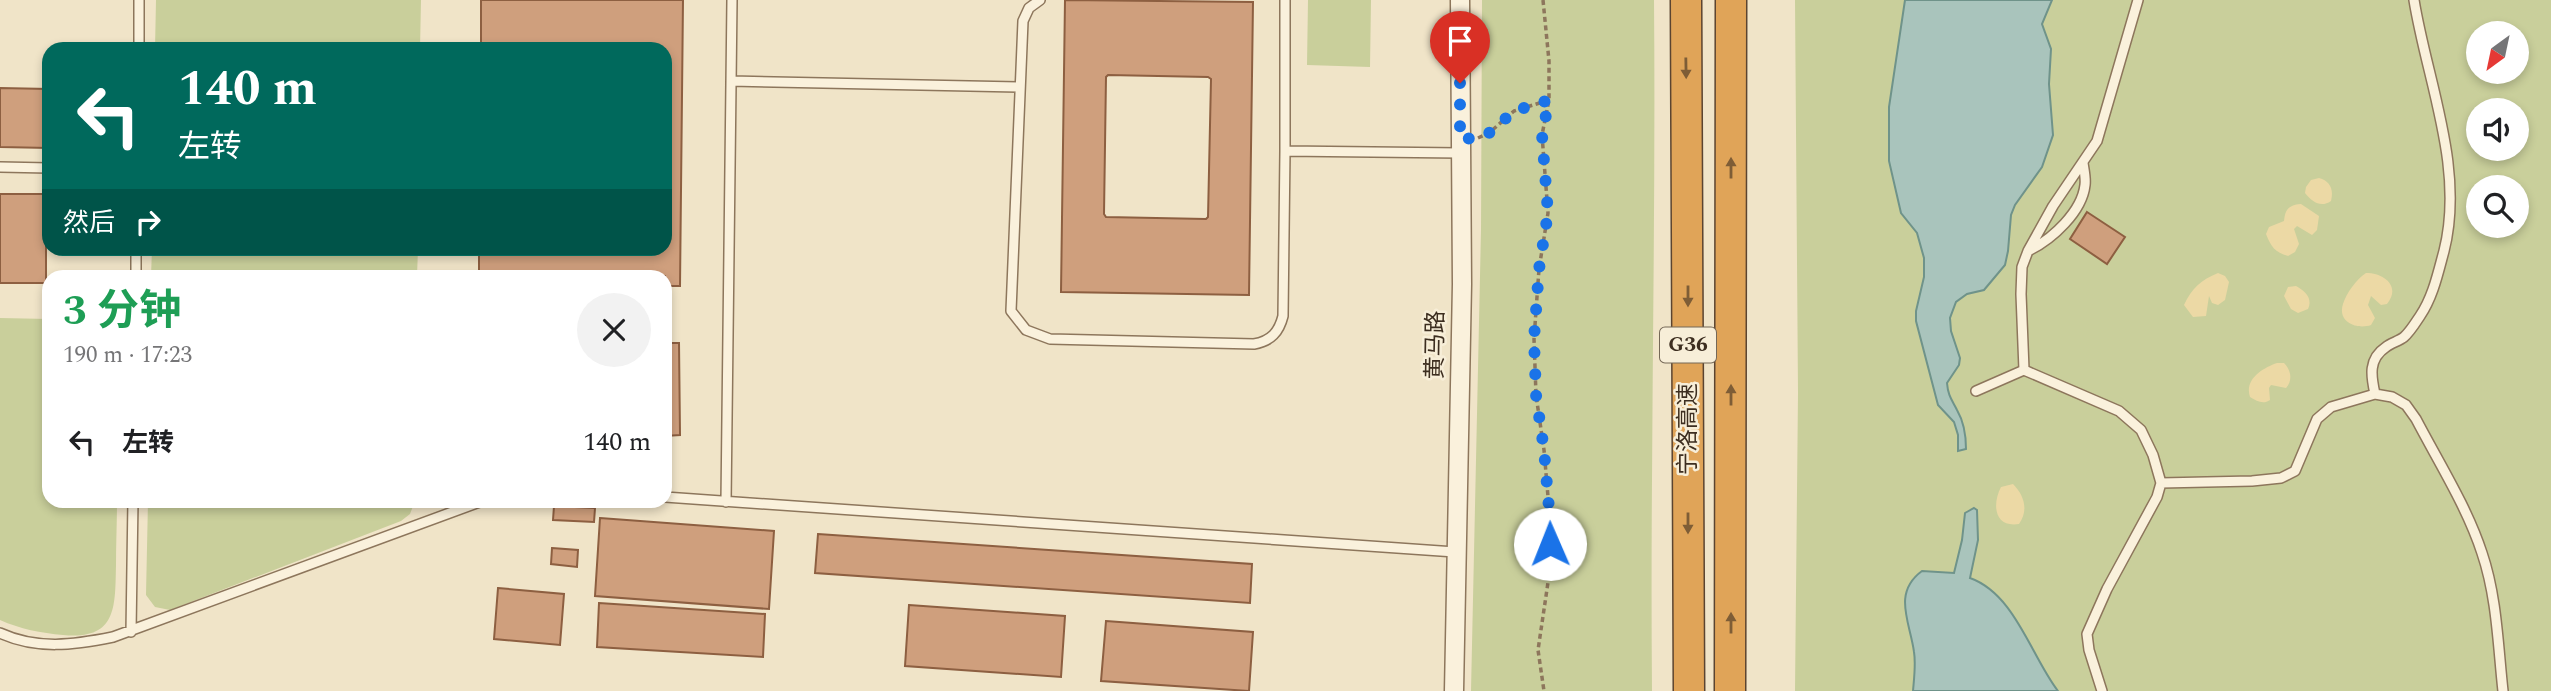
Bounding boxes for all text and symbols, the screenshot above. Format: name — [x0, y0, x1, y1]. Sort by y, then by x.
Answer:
pin — [1430, 11, 1490, 83]
north arrow — [2466, 21, 2529, 84]
map controls — [2466, 21, 2529, 238]
icon: arrive — [1441, 22, 1479, 60]
text: 140 m — [178, 52, 317, 127]
one-way arrow — [1680, 57, 1692, 79]
icon: left — [63, 70, 154, 161]
button: sound — [2466, 98, 2529, 161]
text: 左转 — [178, 123, 242, 172]
one-way arrow — [1725, 157, 1737, 179]
button: search — [2466, 175, 2529, 238]
text: 然后 — [63, 203, 115, 243]
icon: right — [129, 203, 167, 241]
text: 3 分钟 — [63, 280, 181, 343]
one-way arrow — [1682, 285, 1694, 307]
button: close — [577, 293, 651, 367]
street label: 黄马路 — [1418, 310, 1454, 380]
road number: G36 — [1660, 328, 1716, 362]
text: 190 m · 17:23 — [63, 338, 192, 373]
street label: 宁洛高速 — [1671, 383, 1706, 475]
one-way arrow — [1725, 384, 1737, 406]
text: 140 m — [583, 422, 651, 462]
icon: left — [63, 423, 101, 461]
text: 左转 — [122, 423, 174, 463]
position arrow — [1513, 507, 1587, 581]
one-way arrow — [1682, 512, 1694, 534]
one-way arrow — [1725, 612, 1737, 634]

